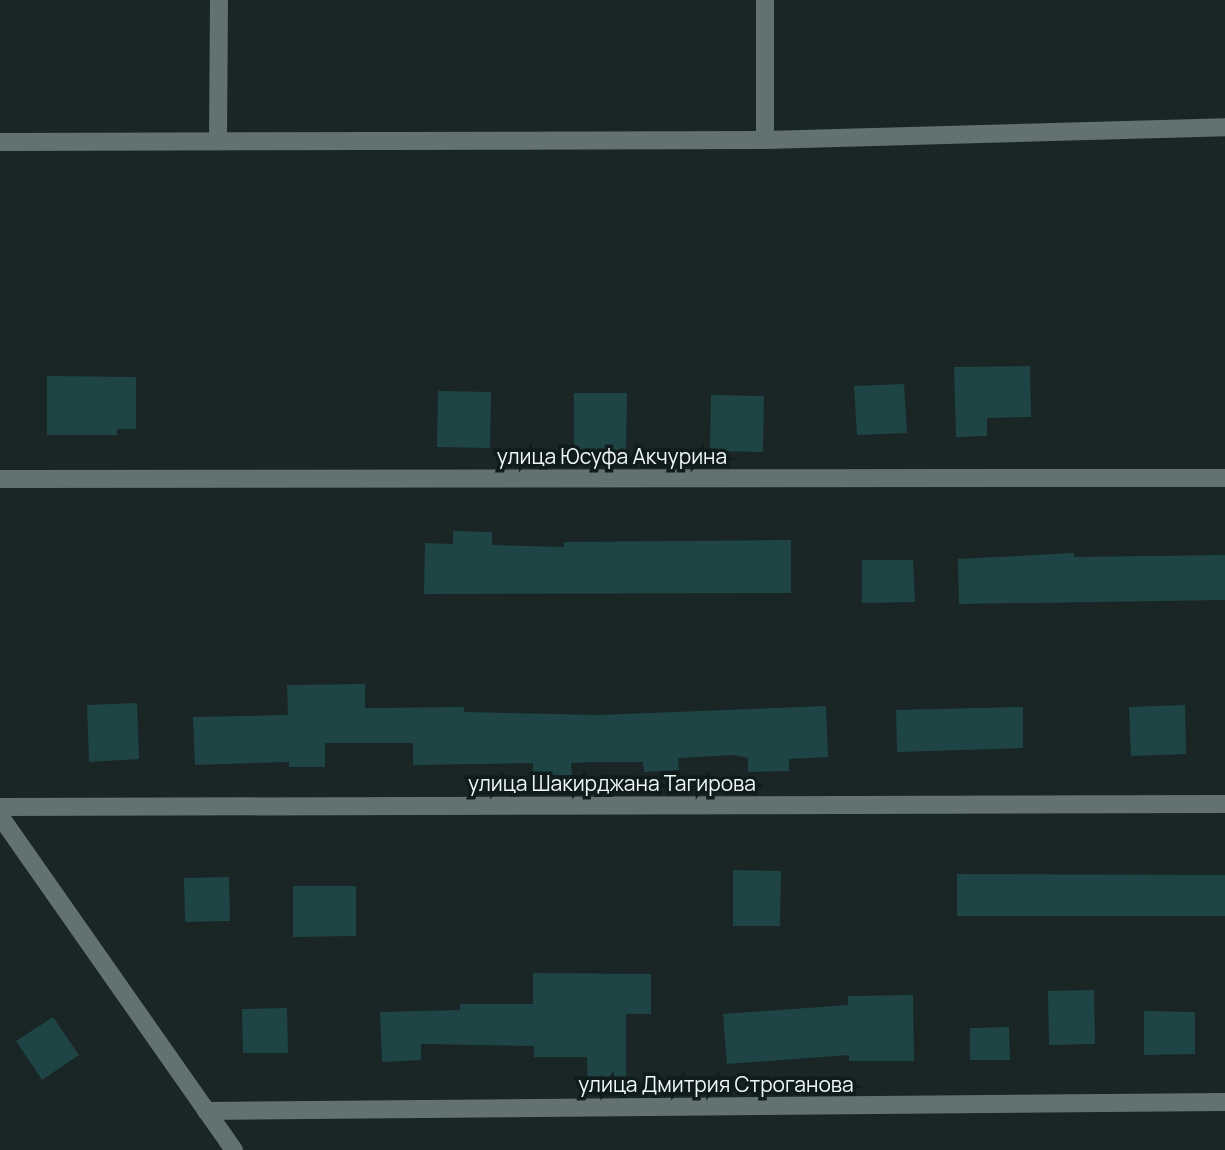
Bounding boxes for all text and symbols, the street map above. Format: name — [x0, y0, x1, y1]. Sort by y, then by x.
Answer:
street label: улица Юсуфа Акчурина — [497, 443, 727, 469]
street label: улица Шакирджана Тагирова — [468, 770, 756, 796]
street label: улица Дмитрия Строганова — [578, 1071, 854, 1097]

